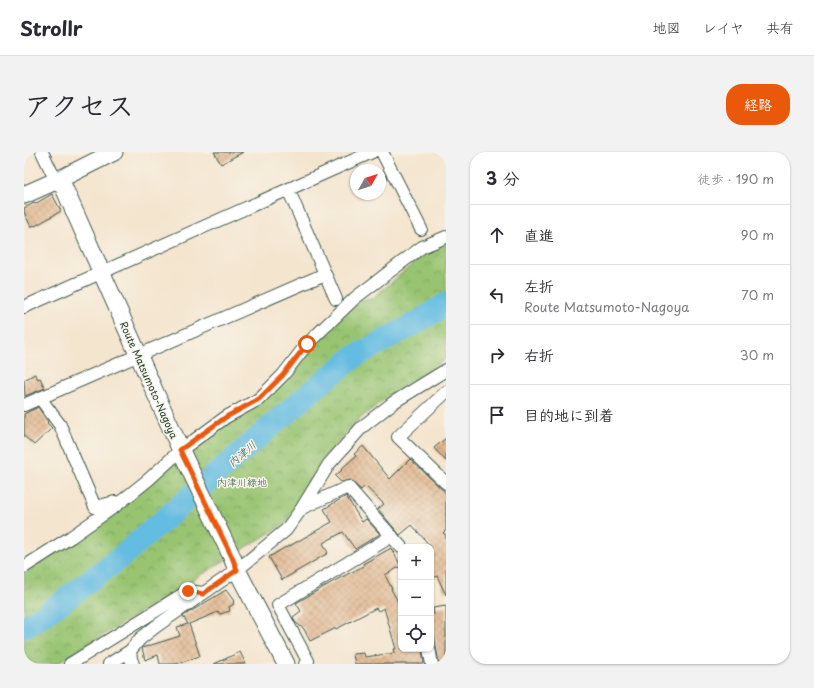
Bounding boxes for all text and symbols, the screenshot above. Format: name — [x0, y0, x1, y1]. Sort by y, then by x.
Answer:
text: Strollr — [20, 14, 83, 42]
text: 地図 — [653, 17, 681, 38]
text: レイヤ — [703, 17, 744, 38]
text: 共有 — [766, 17, 794, 38]
text: アクセス — [24, 83, 134, 126]
button: 経路 — [726, 84, 790, 125]
north arrow — [350, 164, 386, 200]
text: 3 分 — [486, 165, 520, 191]
text: 徒歩 · 190 m — [698, 169, 774, 188]
text: 直進 — [524, 223, 554, 246]
icon: ahead — [486, 224, 508, 246]
text: 90 m — [741, 225, 774, 244]
text: 左折 — [524, 274, 554, 297]
icon: left — [486, 284, 508, 306]
text: 70 m — [741, 285, 774, 304]
text: Route Matsumoto-Nagoya — [524, 297, 689, 316]
street label: Route Matsumoto-Nagoya — [116, 319, 183, 442]
route start — [298, 335, 316, 353]
text: 右折 — [524, 343, 554, 366]
icon: right — [486, 344, 508, 366]
text: 30 m — [740, 345, 774, 364]
text: 目的地に到着 — [524, 403, 614, 426]
icon: arrive — [486, 404, 508, 426]
water label: 内津川 — [224, 436, 260, 471]
park label: 内津川緑地 — [217, 474, 267, 489]
map controls — [398, 544, 434, 652]
button: + — [398, 544, 434, 580]
button: − — [398, 580, 434, 616]
route end — [179, 582, 197, 600]
button: locate — [398, 616, 434, 652]

